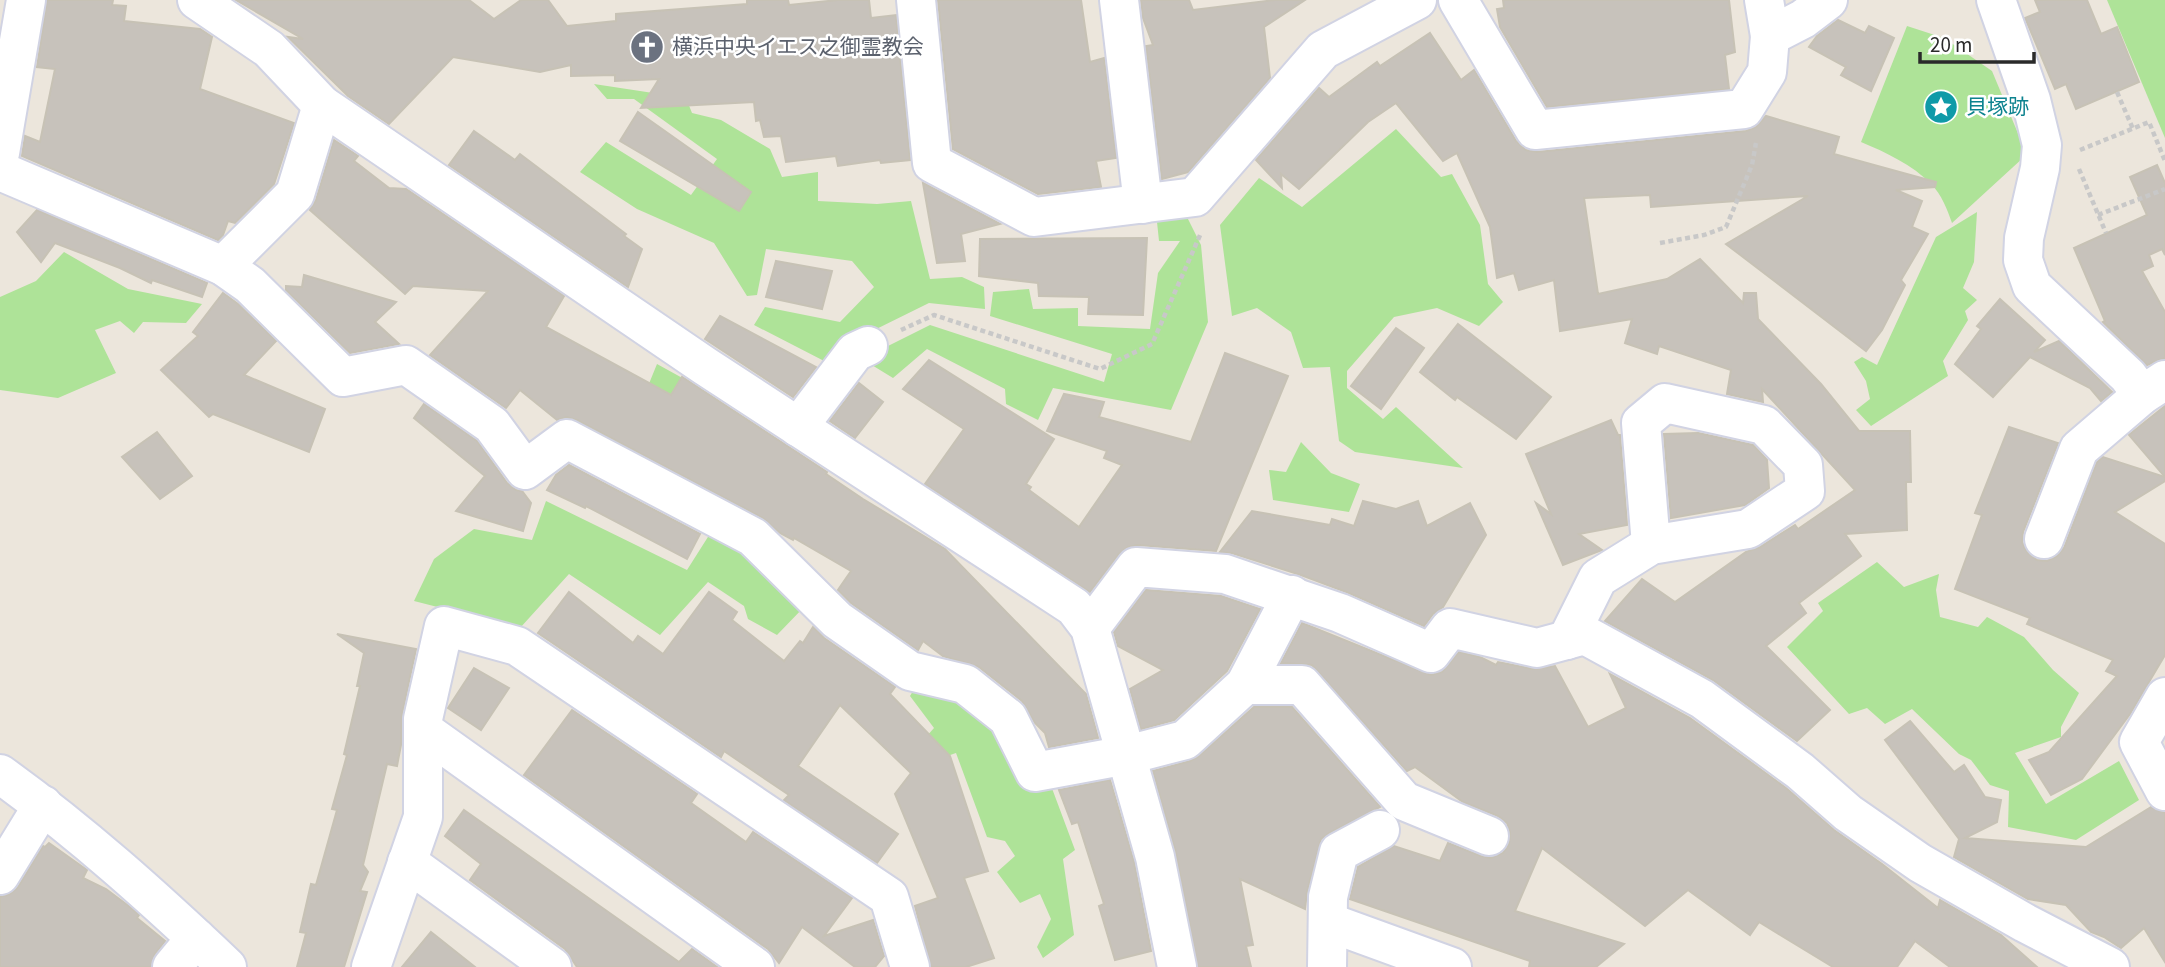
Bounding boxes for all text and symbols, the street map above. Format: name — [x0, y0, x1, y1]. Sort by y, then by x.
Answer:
scale bar — [1920, 21, 2034, 65]
church icon: 横浜中央イエス之御霊教会 — [628, 28, 666, 66]
text: 20 m — [1930, 30, 1972, 60]
place label: 横浜中央イエス之御霊教会 — [672, 32, 924, 62]
place icon: 貝塚跡 — [1922, 88, 1960, 126]
place label: 貝塚跡 — [1966, 92, 2029, 122]

